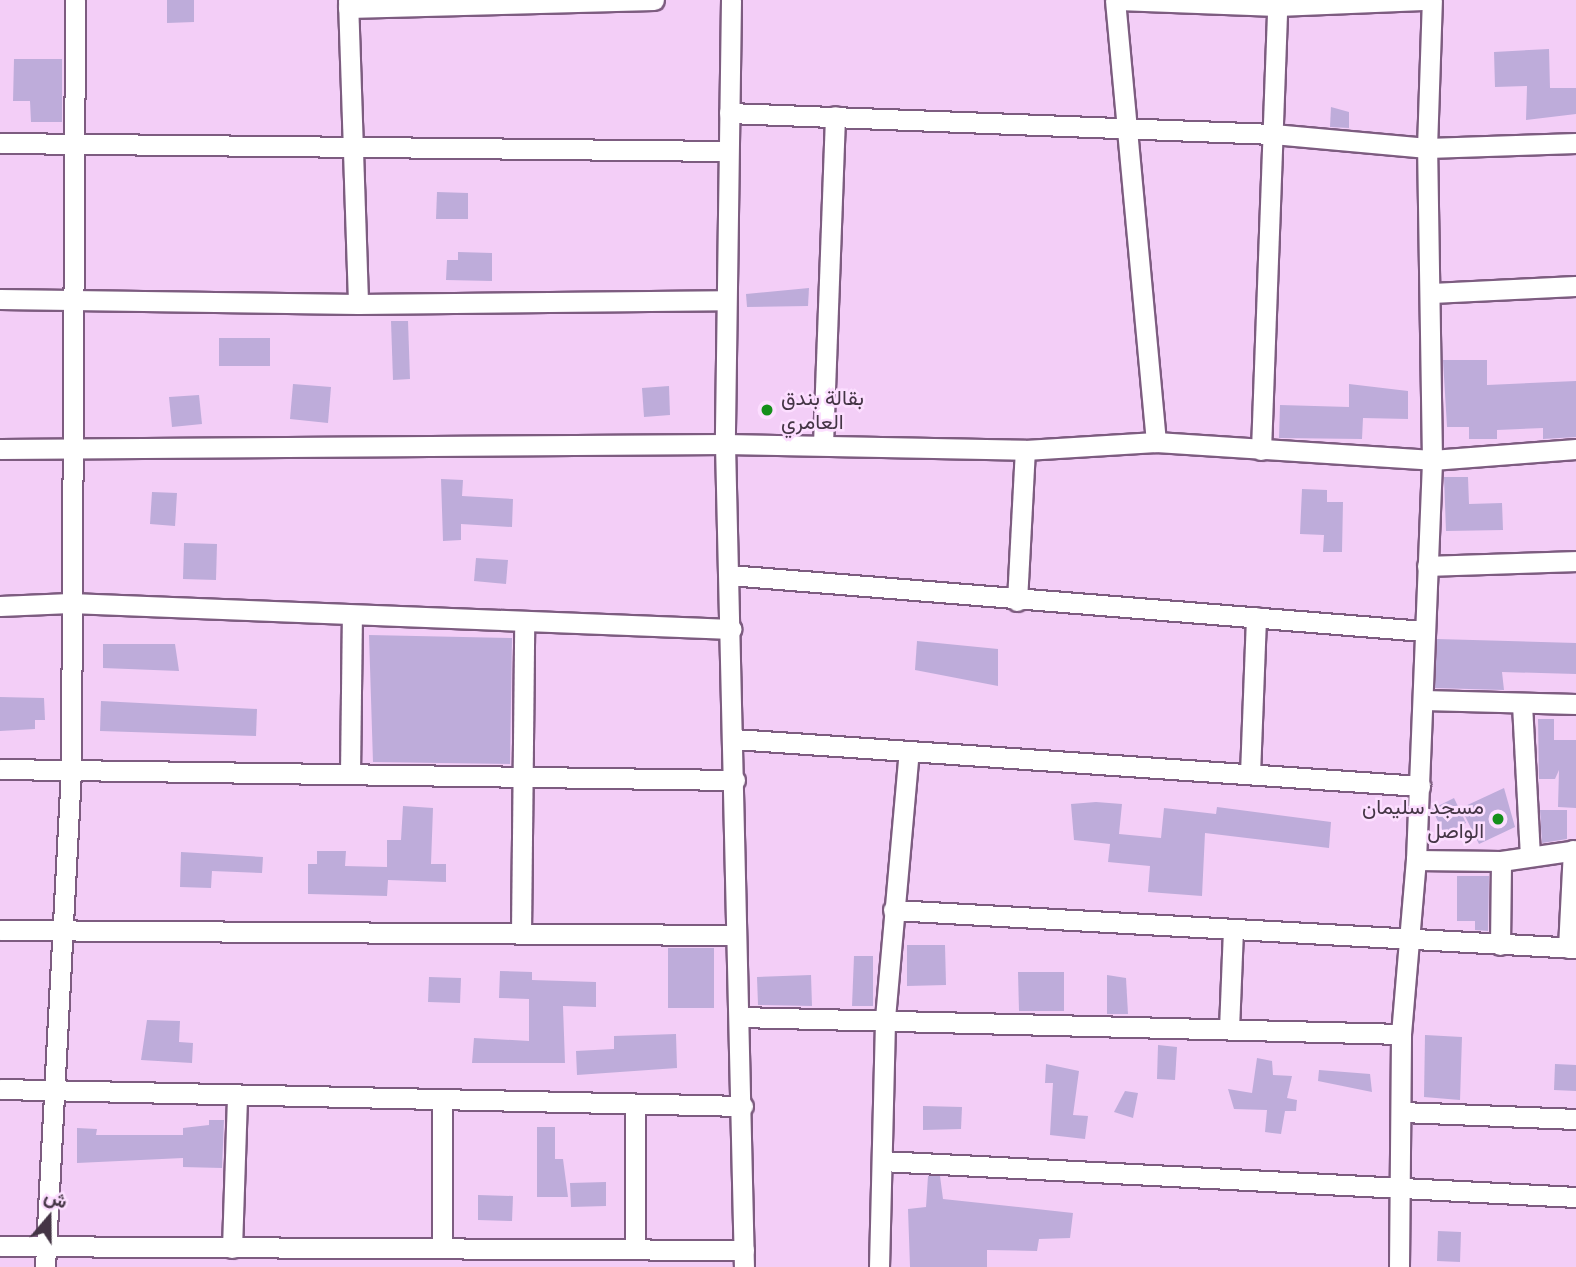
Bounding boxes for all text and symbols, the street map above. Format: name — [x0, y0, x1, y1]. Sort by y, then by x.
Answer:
place label: بقالة بندق العامري — [781, 385, 864, 435]
marker: بقالة بندق العامري — [759, 402, 775, 418]
place label: مسجد سليمان الواصل — [1362, 794, 1484, 844]
marker: مسجد سليمان الواصل — [1490, 811, 1506, 827]
north arrow — [14, 1183, 84, 1253]
text: ش — [41, 1183, 71, 1213]

